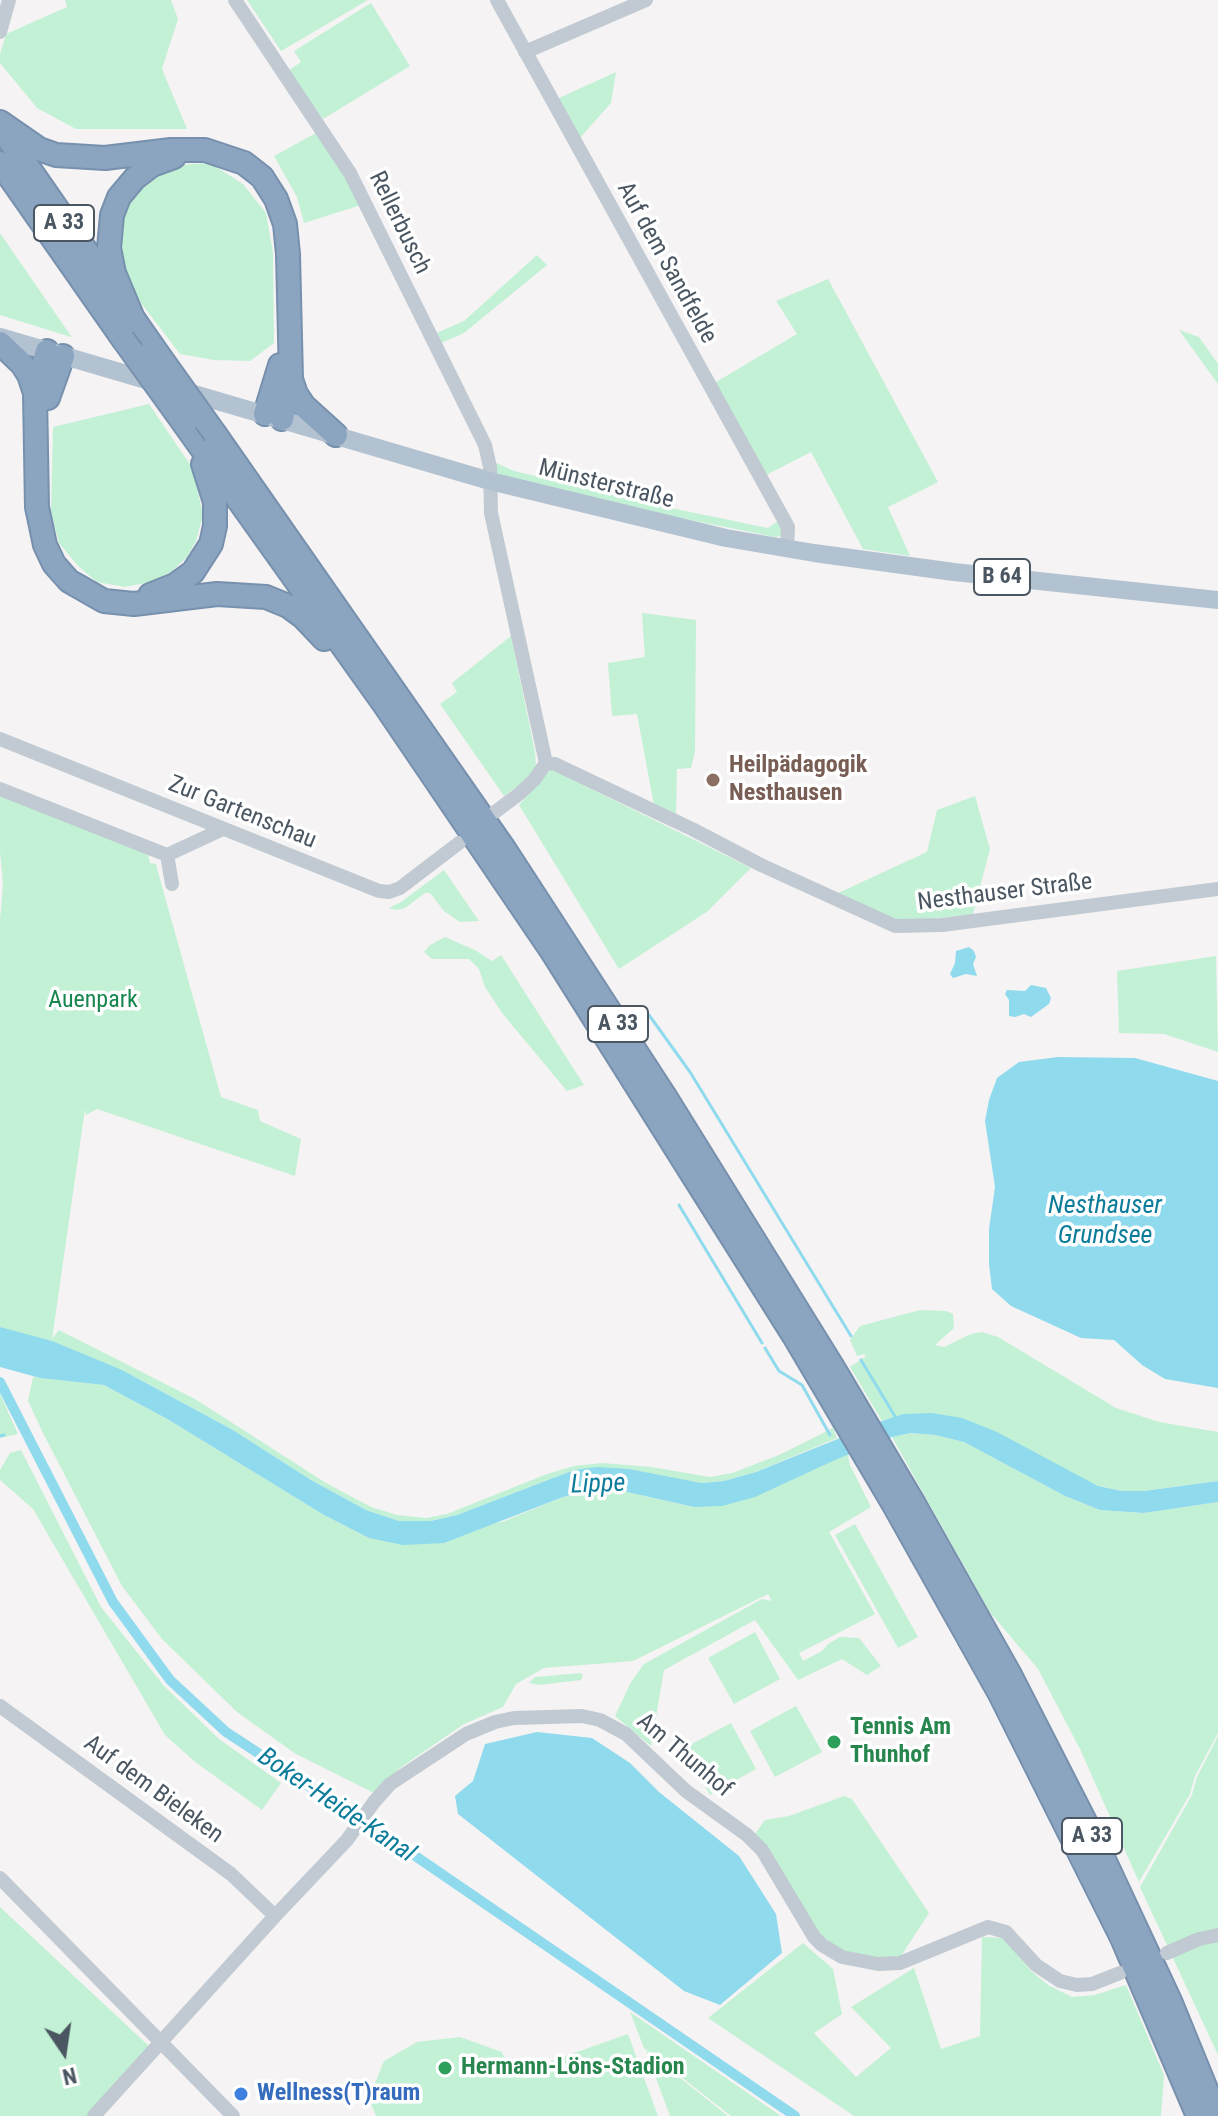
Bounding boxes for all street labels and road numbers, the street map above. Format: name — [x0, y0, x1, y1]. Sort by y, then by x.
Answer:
street label: Rellerbusch — [362, 167, 436, 279]
street label: Auf dem Sandfelde — [610, 177, 722, 349]
road number: A 33 — [34, 205, 94, 241]
street label: Münsterstraße — [536, 454, 676, 516]
road number: B 64 — [974, 559, 1030, 595]
street label: Zur Gartenschau — [164, 770, 320, 856]
street label: Nesthauser Straße — [916, 868, 1094, 918]
road number: A 33 — [588, 1006, 648, 1042]
street label: Am Thunhof — [630, 1708, 738, 1804]
street label: Auf dem Bieleken — [78, 1730, 228, 1850]
road number: A 33 — [1062, 1818, 1122, 1854]

